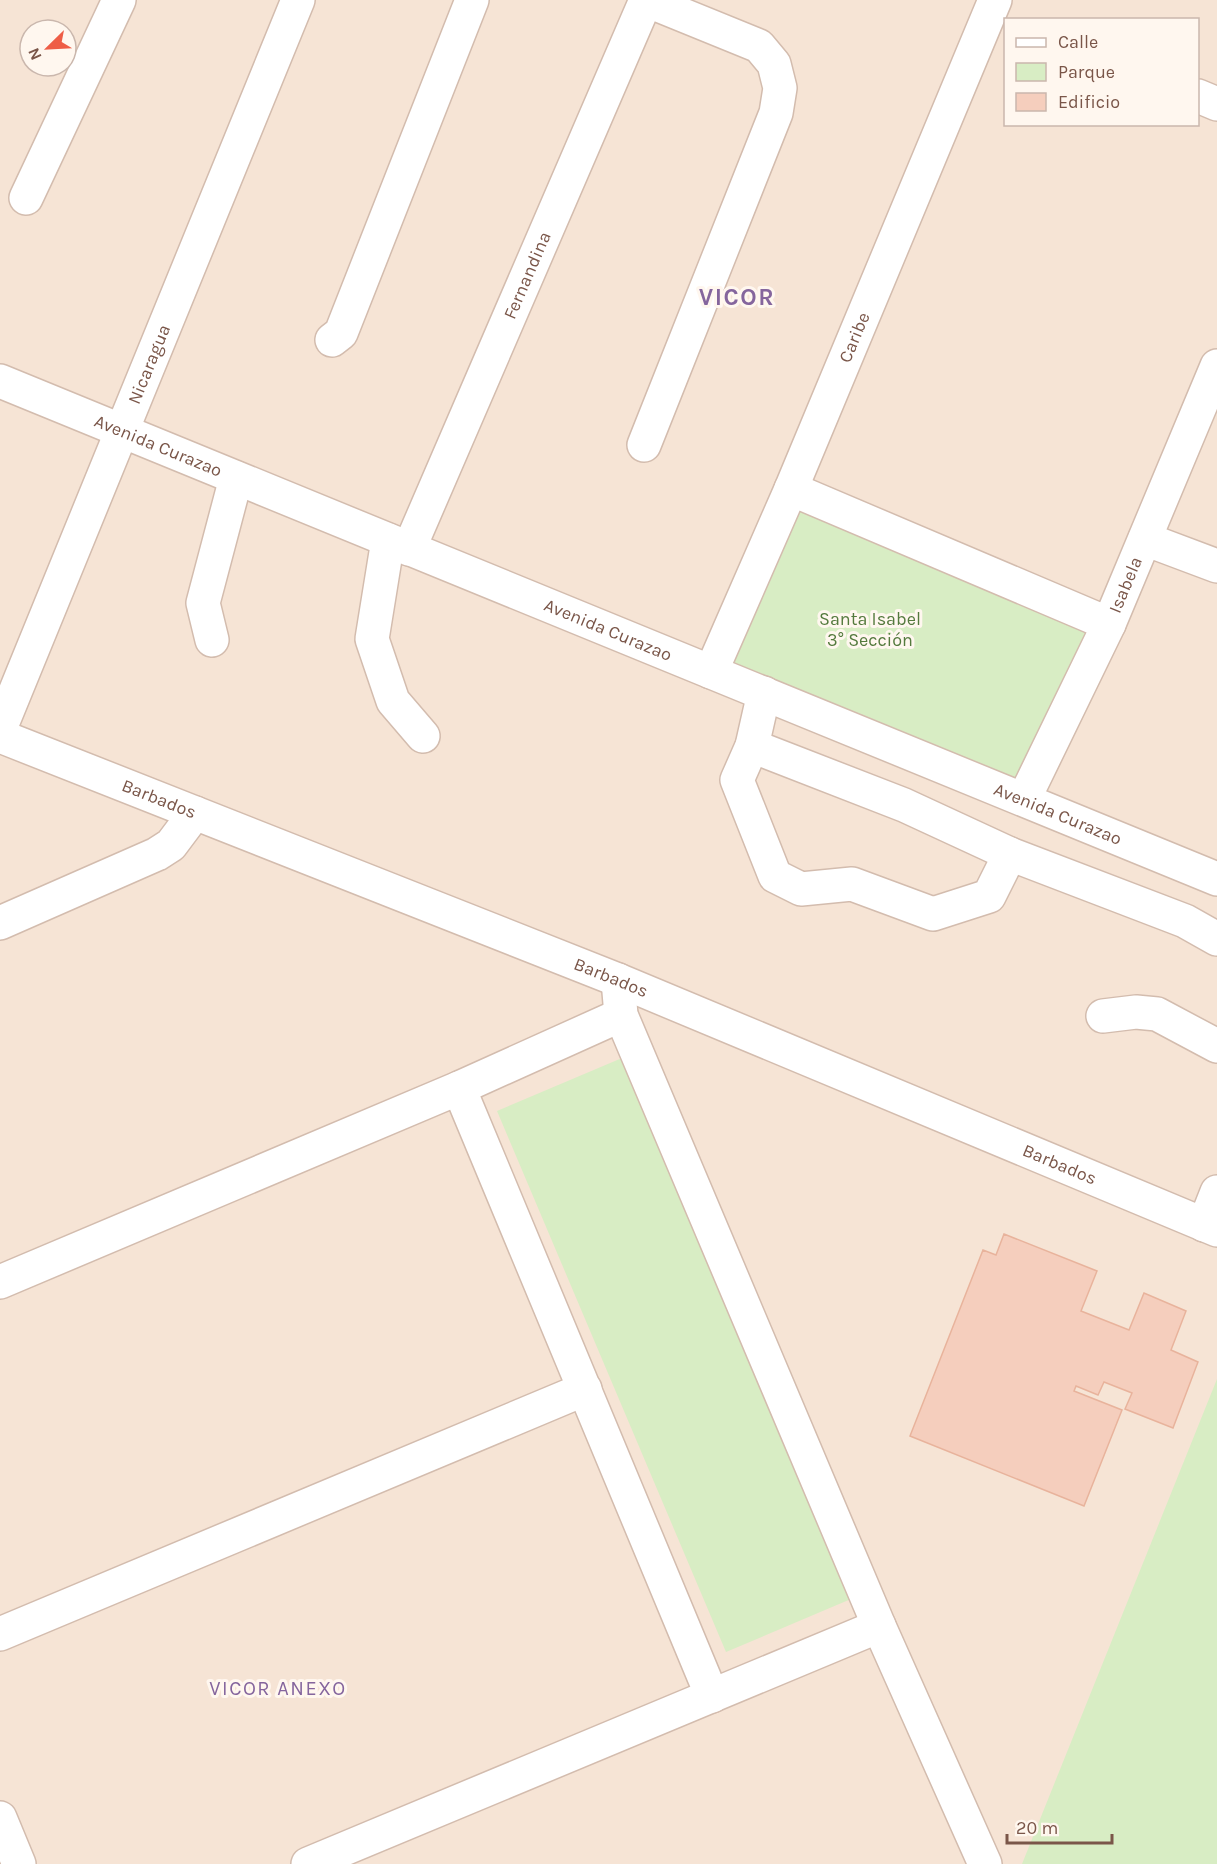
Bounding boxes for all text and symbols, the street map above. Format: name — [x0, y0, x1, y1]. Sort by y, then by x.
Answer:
north arrow — [18, 18, 78, 78]
legend — [1004, 18, 1199, 126]
text: Calle — [1058, 31, 1098, 53]
text: N — [24, 45, 46, 63]
text: Parque — [1058, 61, 1115, 83]
text: Edificio — [1058, 91, 1120, 113]
street label: Fernandina — [499, 228, 556, 323]
district label: VICOR — [699, 283, 775, 311]
street label: Caribe — [834, 309, 875, 366]
street label: Nicaragua — [123, 321, 175, 407]
street label: Avenida Curazao — [91, 410, 225, 482]
street label: Isabela — [1104, 553, 1147, 616]
street label: Avenida Curazao — [541, 594, 675, 666]
park label: Santa Isabel 3° Sección — [819, 608, 921, 651]
street label: Barbados — [119, 774, 199, 823]
street label: Avenida Curazao — [991, 778, 1125, 850]
street label: Barbados — [571, 953, 651, 1002]
street label: Barbados — [1019, 1139, 1100, 1190]
district label: VICOR ANEXO — [209, 1677, 347, 1700]
scale bar — [1007, 1807, 1112, 1845]
text: 20 m — [1016, 1817, 1058, 1839]

